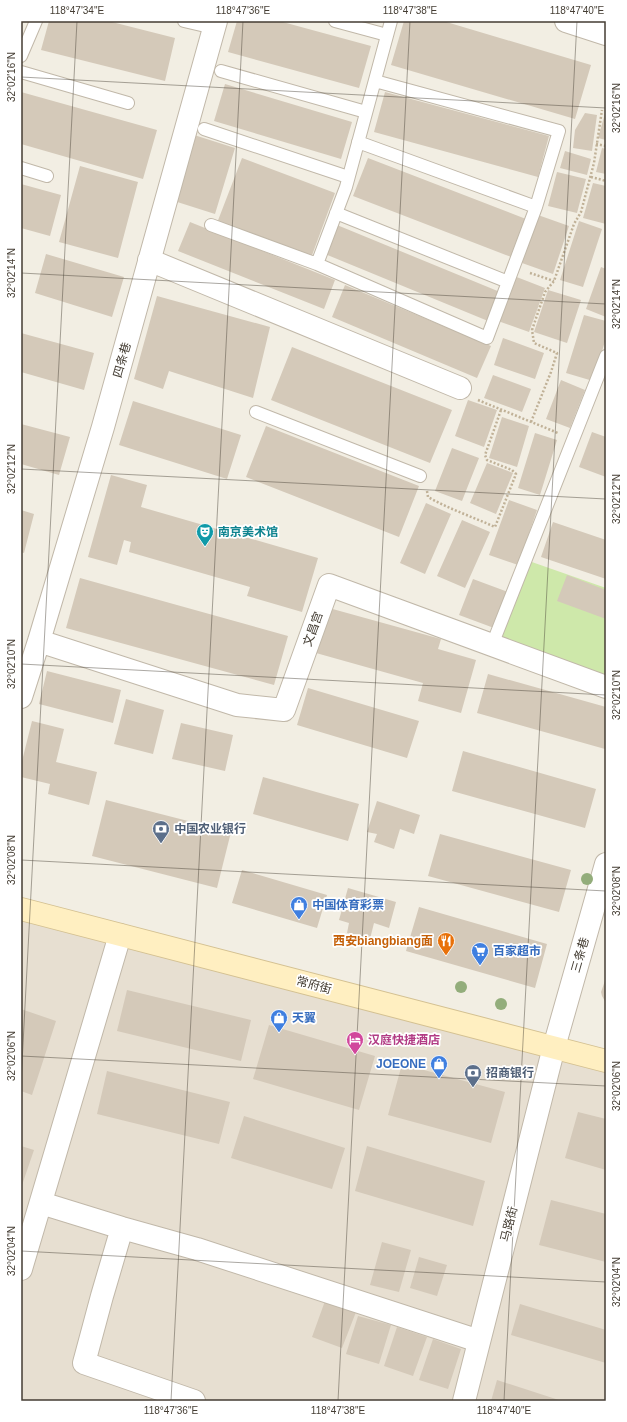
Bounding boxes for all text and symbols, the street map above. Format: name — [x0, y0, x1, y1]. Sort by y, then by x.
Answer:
text: 118°47'34"E — [50, 5, 104, 16]
text: 118°47'36"E — [216, 5, 270, 16]
text: 118°47'38"E — [383, 5, 437, 16]
text: 118°47'40"E — [550, 5, 604, 16]
text: 32°02'16"N — [6, 52, 17, 102]
text: 32°02'16"N — [611, 83, 622, 133]
text: 32°02'14"N — [6, 248, 17, 298]
text: 32°02'14"N — [611, 279, 622, 329]
street label: 四条巷 — [110, 341, 134, 379]
text: 32°02'12"N — [6, 444, 17, 494]
text: 32°02'12"N — [611, 474, 622, 524]
theatre icon: 南京美术馆 — [195, 522, 215, 547]
place label: 南京美术馆 — [218, 525, 278, 539]
street label: 文昌宫 — [300, 610, 326, 648]
text: 32°02'10"N — [6, 639, 17, 689]
text: 32°02'10"N — [611, 670, 622, 720]
bank icon: 中国农业银行 — [151, 819, 171, 844]
place label: 中国农业银行 — [174, 822, 246, 836]
text: 32°02'08"N — [6, 835, 17, 885]
text: 32°02'08"N — [611, 866, 622, 916]
shop icon: 中国体育彩票 — [289, 895, 309, 920]
place label: 中国体育彩票 — [312, 898, 384, 912]
restaurant icon: 西安biangbiang面 — [436, 931, 456, 956]
place label: 西安biangbiang面 — [333, 934, 433, 948]
street label: 三条巷 — [568, 936, 592, 974]
supermarket icon: 百家超市 — [470, 941, 490, 966]
place label: 百家超市 — [493, 944, 541, 958]
street label: 常府街 — [295, 974, 333, 996]
shop icon: 天翼 — [269, 1008, 289, 1033]
place label: 天翼 — [292, 1011, 316, 1025]
hotel icon: 汉庭快捷酒店 — [345, 1030, 365, 1055]
text: 32°02'06"N — [6, 1031, 17, 1081]
place label: 汉庭快捷酒店 — [368, 1033, 440, 1047]
shop icon: JOEONE — [429, 1054, 449, 1079]
place label: JOEONE — [376, 1057, 426, 1071]
text: 32°02'06"N — [611, 1061, 622, 1111]
bank icon: 招商银行 — [463, 1063, 483, 1088]
place label: 招商银行 — [486, 1066, 534, 1080]
street label: 马路街 — [498, 1205, 520, 1243]
text: 32°02'04"N — [6, 1226, 17, 1276]
text: 32°02'04"N — [611, 1257, 622, 1307]
text: 118°47'36"E — [144, 1405, 198, 1416]
text: 118°47'38"E — [311, 1405, 365, 1416]
text: 118°47'40"E — [477, 1405, 531, 1416]

